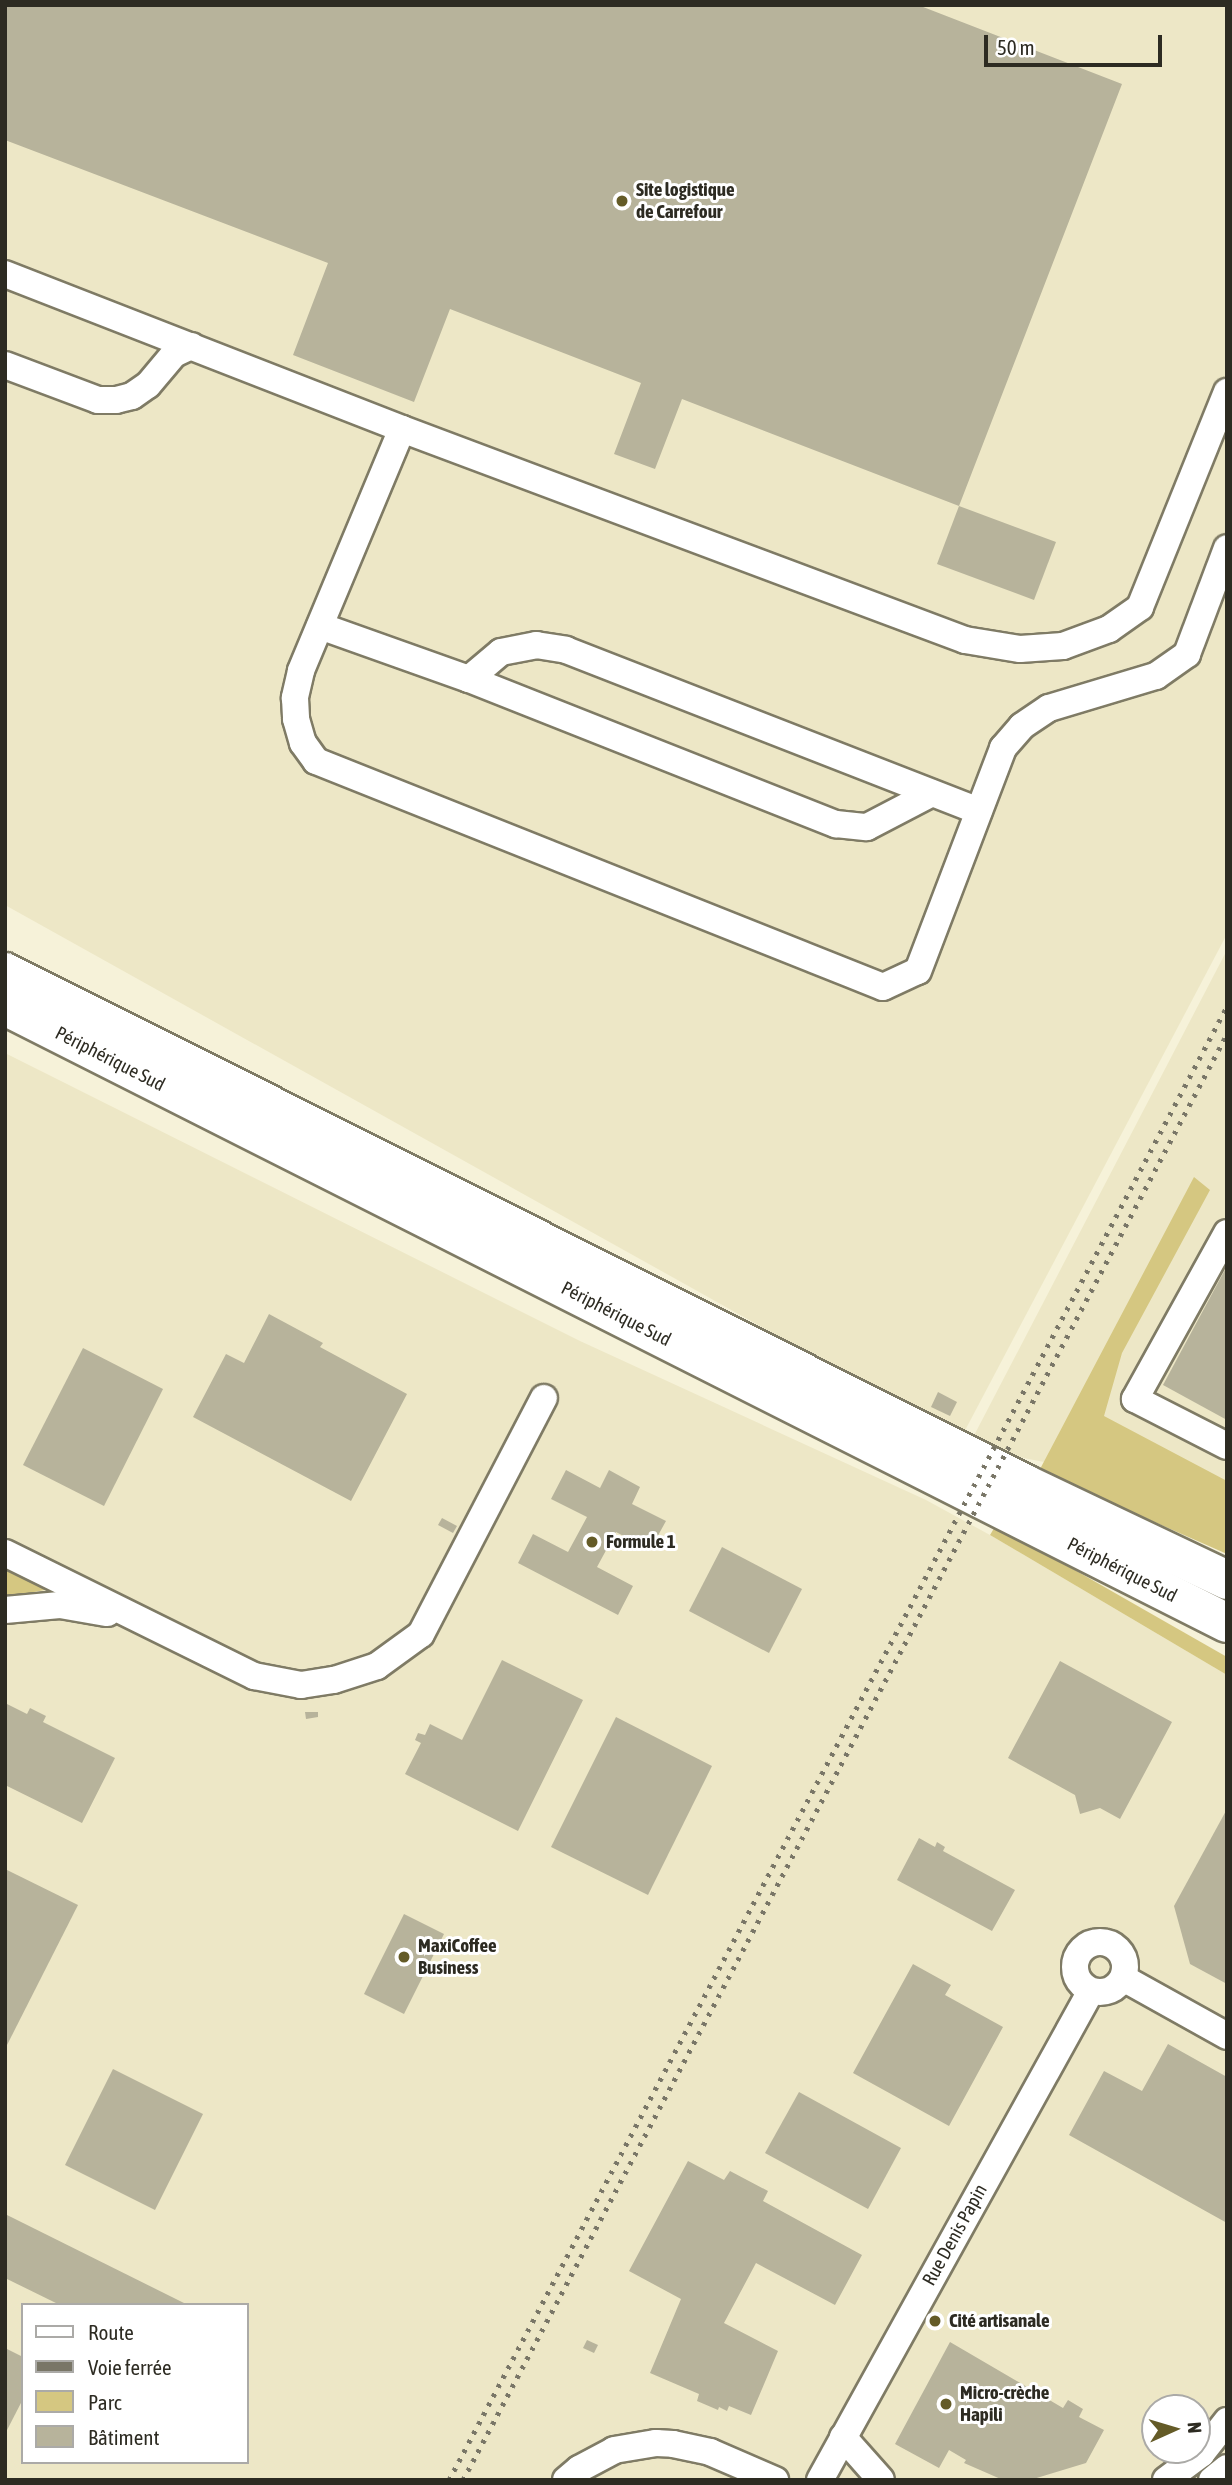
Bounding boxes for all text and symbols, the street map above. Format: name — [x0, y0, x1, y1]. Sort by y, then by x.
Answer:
scale bar — [987, 21, 1166, 65]
text: 50 m — [997, 35, 1035, 59]
place label: Site logistique de Carrefour — [636, 179, 735, 223]
marker: Site logistique de Carrefour — [614, 193, 630, 209]
street label: Périphérique Sud — [51, 1022, 169, 1096]
street label: Périphérique Sud — [557, 1277, 675, 1351]
place label: Formule 1 — [606, 1531, 676, 1553]
street label: Périphérique Sud — [1063, 1533, 1181, 1607]
marker: Formule 1 — [584, 1534, 600, 1550]
place label: MaxiCoffee Business — [418, 1935, 497, 1979]
marker: MaxiCoffee Business — [396, 1949, 412, 1965]
street label: Rue Denis Papin — [918, 2180, 992, 2290]
legend — [21, 2303, 248, 2464]
place label: Cité artisanale — [949, 2310, 1050, 2332]
marker: Cité artisanale — [927, 2313, 943, 2329]
text: Route — [88, 2320, 134, 2344]
text: Voie ferrée — [88, 2355, 171, 2379]
place label: Micro-crèche Hapili — [960, 2382, 1049, 2426]
text: Parc — [88, 2390, 122, 2414]
north arrow — [1141, 2394, 1211, 2464]
marker: Micro-crèche Hapili — [938, 2396, 954, 2412]
text: N — [1184, 2421, 1206, 2434]
text: Bâtiment — [88, 2425, 159, 2449]

